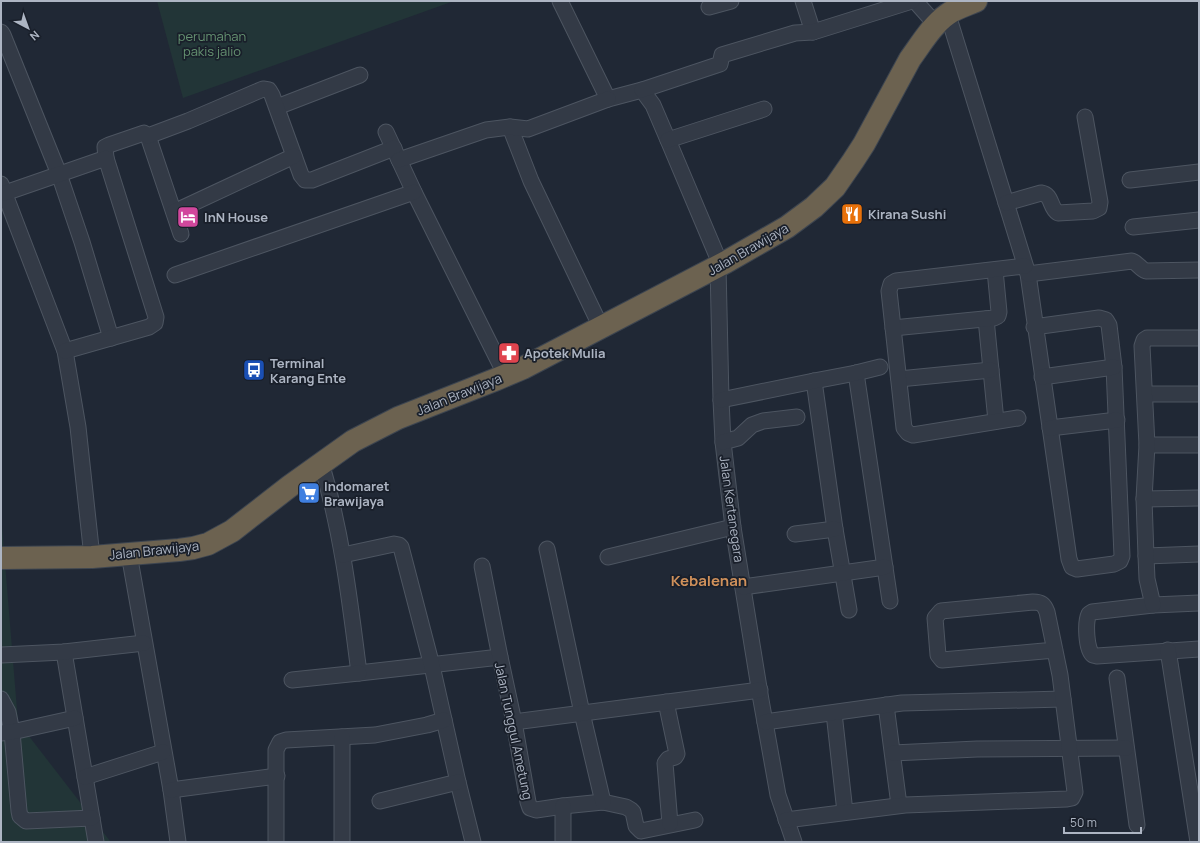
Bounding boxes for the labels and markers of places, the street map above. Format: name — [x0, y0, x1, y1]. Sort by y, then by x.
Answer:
restaurant icon: Kirana Sushi — [839, 201, 865, 227]
hotel icon: InN House — [175, 204, 201, 230]
place label: Kirana Sushi — [868, 205, 946, 223]
place label: InN House — [204, 208, 268, 226]
pharmacy icon: Apotek Mulia — [496, 340, 522, 366]
place label: Apotek Mulia — [524, 344, 605, 362]
place label: Terminal Karang Ente — [270, 354, 346, 387]
bus stop icon: Terminal Karang Ente — [241, 357, 267, 383]
place label: Indomaret Brawijaya — [324, 477, 390, 510]
supermarket icon: Indomaret Brawijaya — [296, 480, 322, 506]

